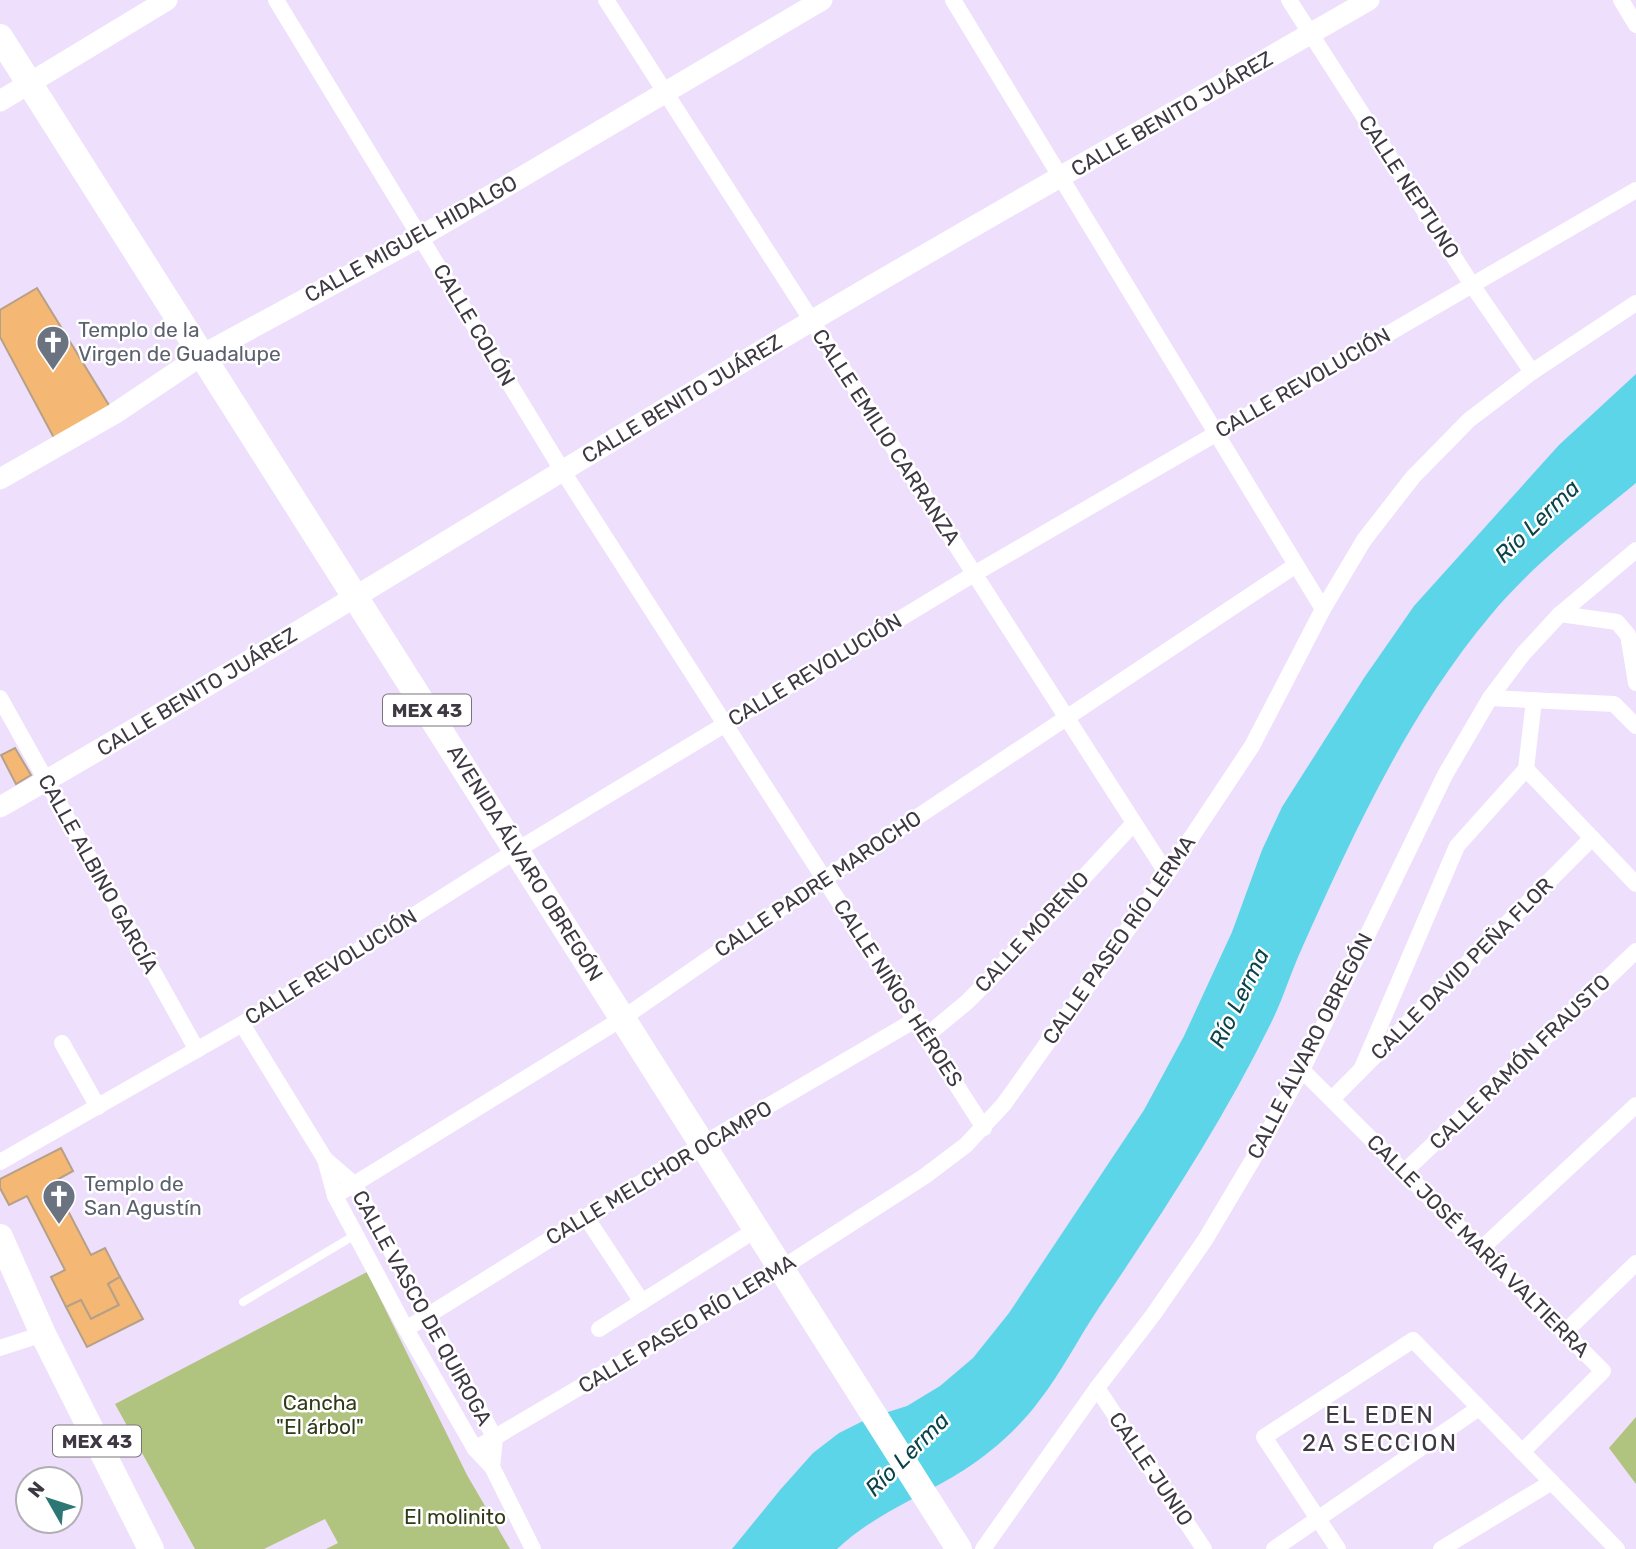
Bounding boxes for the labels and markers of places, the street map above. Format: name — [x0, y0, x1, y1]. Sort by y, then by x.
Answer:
place label: Templo de la Virgen de Guadalupe — [78, 317, 281, 366]
church icon: Templo de la Virgen de Guadalupe — [34, 323, 72, 372]
place label: Templo de San Agustín — [84, 1171, 202, 1220]
church icon: Templo de San Agustín — [40, 1177, 78, 1226]

